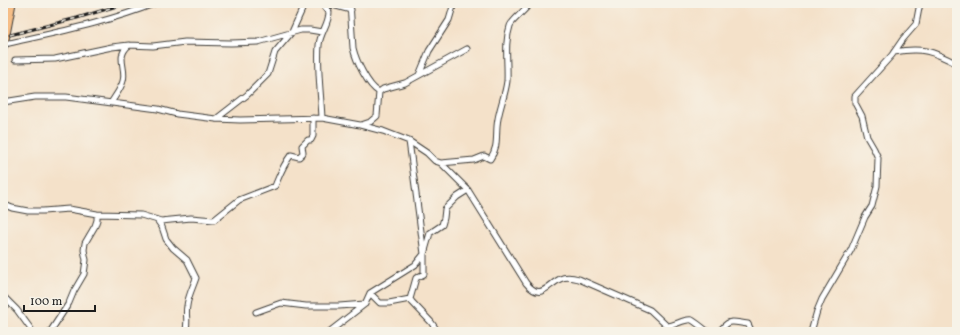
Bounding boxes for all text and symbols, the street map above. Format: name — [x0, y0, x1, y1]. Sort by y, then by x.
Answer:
scale bar — [24, 287, 95, 313]
text: 100 m — [30, 294, 63, 310]

